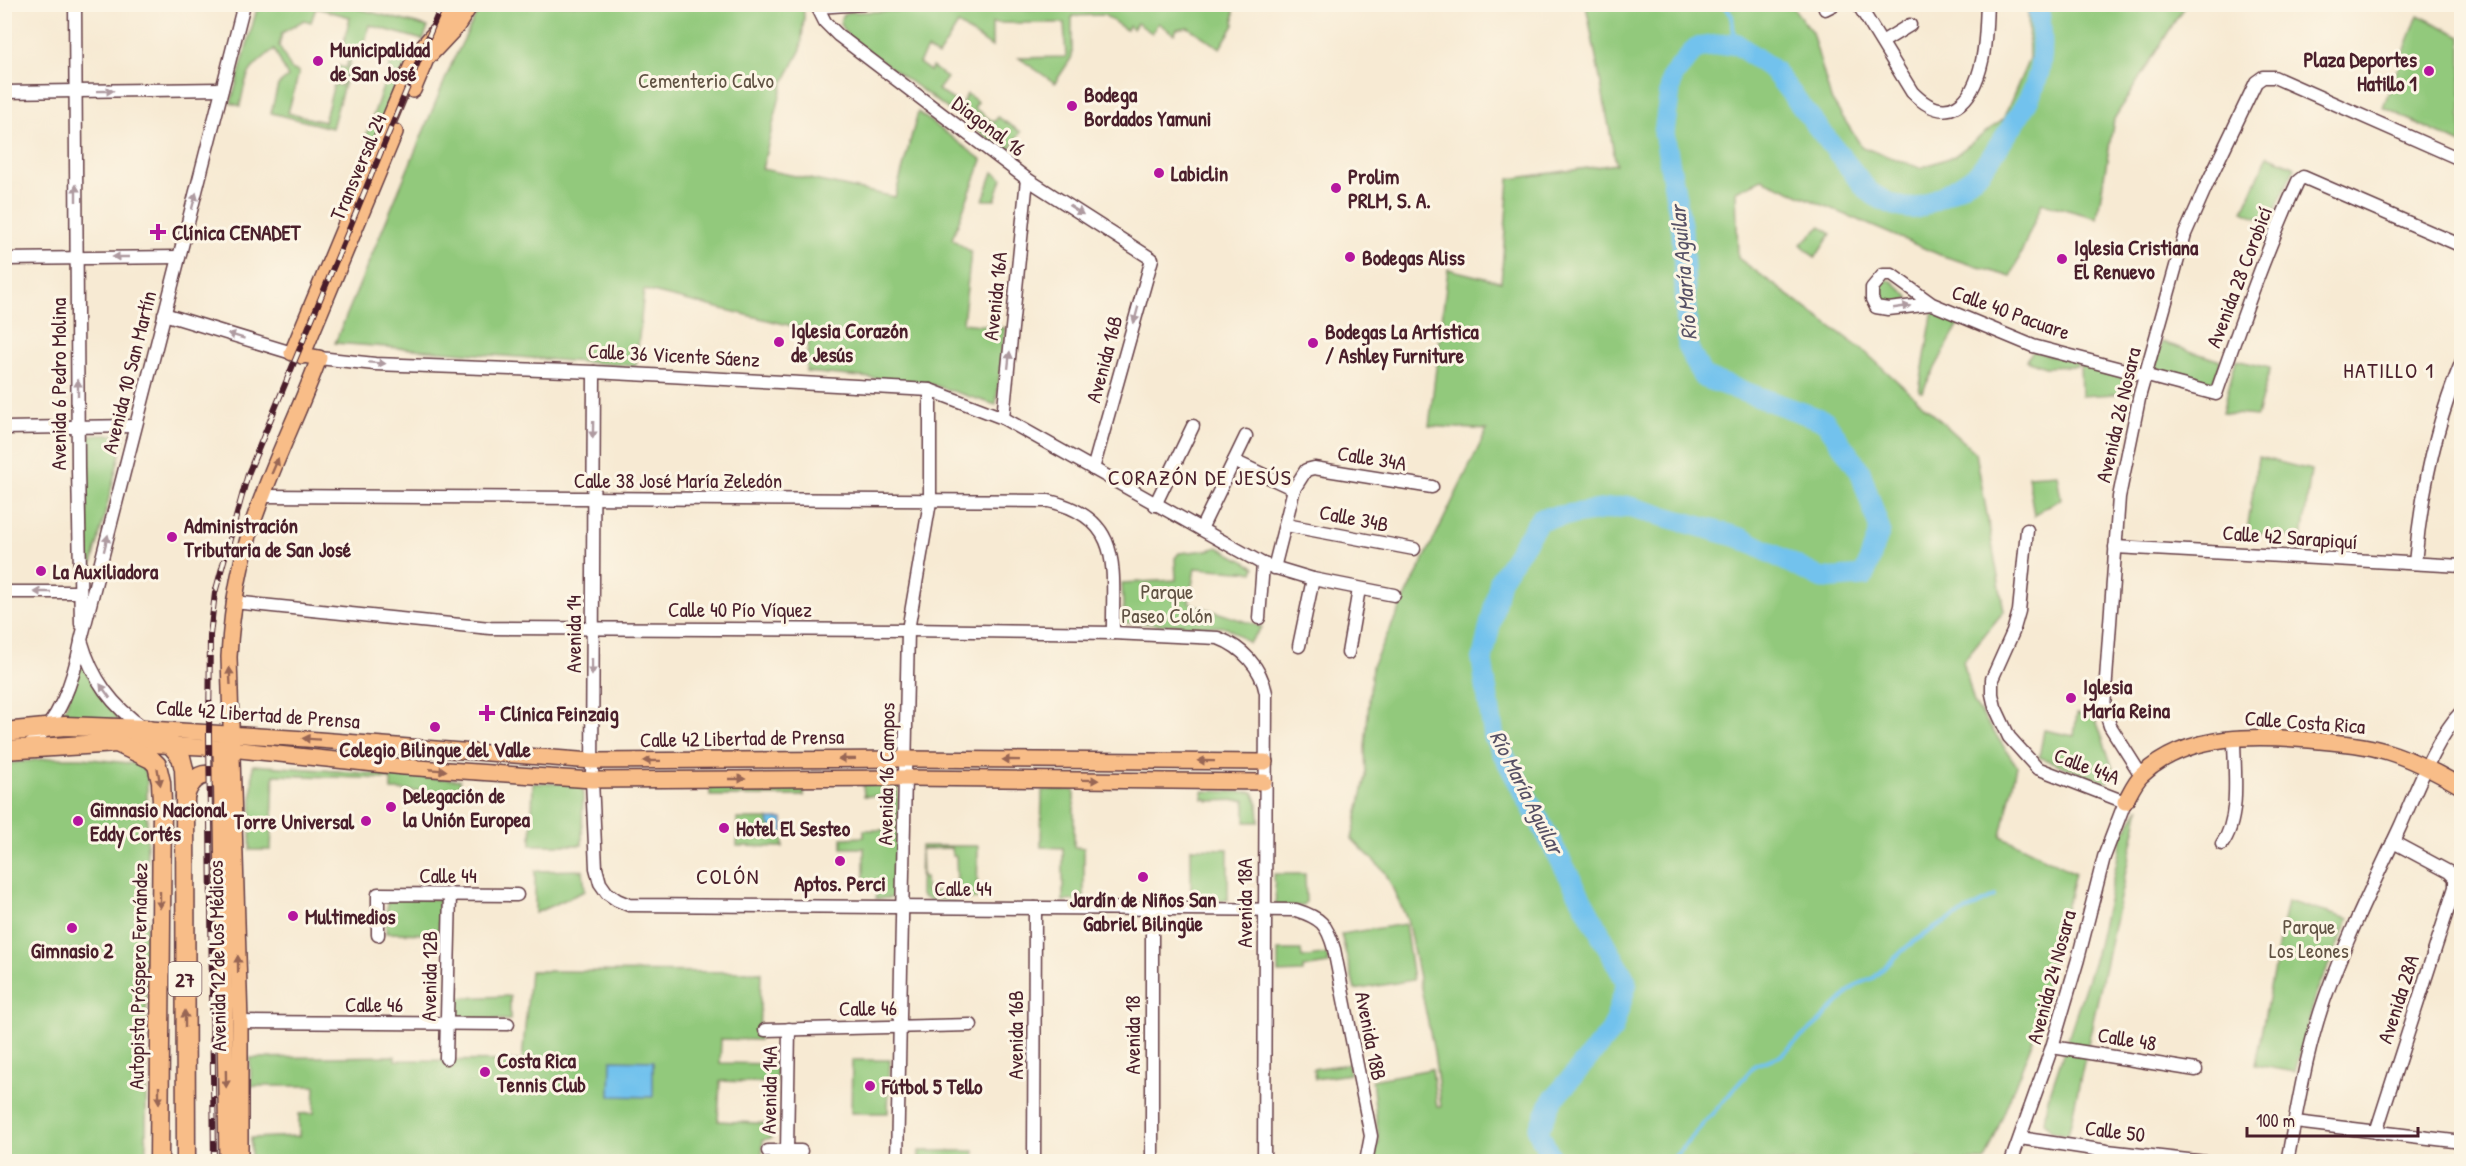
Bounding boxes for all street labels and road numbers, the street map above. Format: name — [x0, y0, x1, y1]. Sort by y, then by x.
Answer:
street label: Diagonal 16 — [946, 89, 1032, 163]
street label: Transversal 24 — [323, 109, 393, 225]
street label: Avenida 28 Corobicí — [2199, 202, 2279, 352]
street label: Avenida 16A — [976, 250, 1014, 342]
street label: Calle 40 Pacuare — [1948, 277, 2074, 347]
street label: Avenida 10 San Martín — [95, 288, 163, 456]
street label: Avenida 6 Pedro Molina — [44, 298, 73, 470]
street label: Avenida 16B — [1078, 312, 1130, 406]
street label: Calle 36 Vicente Sáenz — [587, 336, 761, 374]
street label: Avenida 26 Nosara — [2088, 345, 2148, 485]
street label: Calle 34A — [1335, 438, 1409, 478]
street label: Calle 38 José María Zeledón — [574, 466, 782, 495]
street label: Calle 34B — [1317, 497, 1391, 539]
street label: Calle 42 Sarapiquí — [2222, 518, 2358, 556]
street label: Avenida 14 — [559, 595, 588, 673]
street label: Calle 40 Pío Víquez — [668, 595, 812, 624]
street label: Calle 42 Libertad de Prensa — [155, 692, 361, 736]
street label: Avenida 16 Campos — [870, 702, 902, 846]
street label: Calle Costa Rica — [2244, 703, 2366, 741]
street label: Calle 42 Libertad de Prensa — [640, 722, 844, 754]
street label: Calle 44A — [2050, 740, 2124, 792]
street label: Avenida 18A — [1230, 858, 1259, 948]
street label: Avenida 12 de los Médicos — [201, 860, 233, 1052]
street label: Calle 44 — [419, 861, 477, 890]
street label: Autopista Próspero Fernández — [122, 862, 154, 1090]
street label: Calle 44 — [934, 874, 992, 903]
street label: Avenida 24 Nosara — [2019, 907, 2083, 1047]
street label: Avenida 12B — [414, 930, 444, 1022]
street label: Avenida 28A — [2370, 951, 2426, 1047]
road number: 27 — [168, 962, 201, 996]
street label: Avenida 18B — [1348, 989, 1394, 1083]
street label: Calle 46 — [345, 990, 403, 1019]
street label: Avenida 16B — [1001, 990, 1030, 1080]
street label: Calle 46 — [839, 993, 897, 1023]
street label: Avenida 18 — [1118, 995, 1147, 1075]
street label: Calle 48 — [2096, 1020, 2158, 1058]
street label: Avenida 14A — [754, 1046, 784, 1134]
street label: Calle 50 — [2083, 1113, 2147, 1149]

